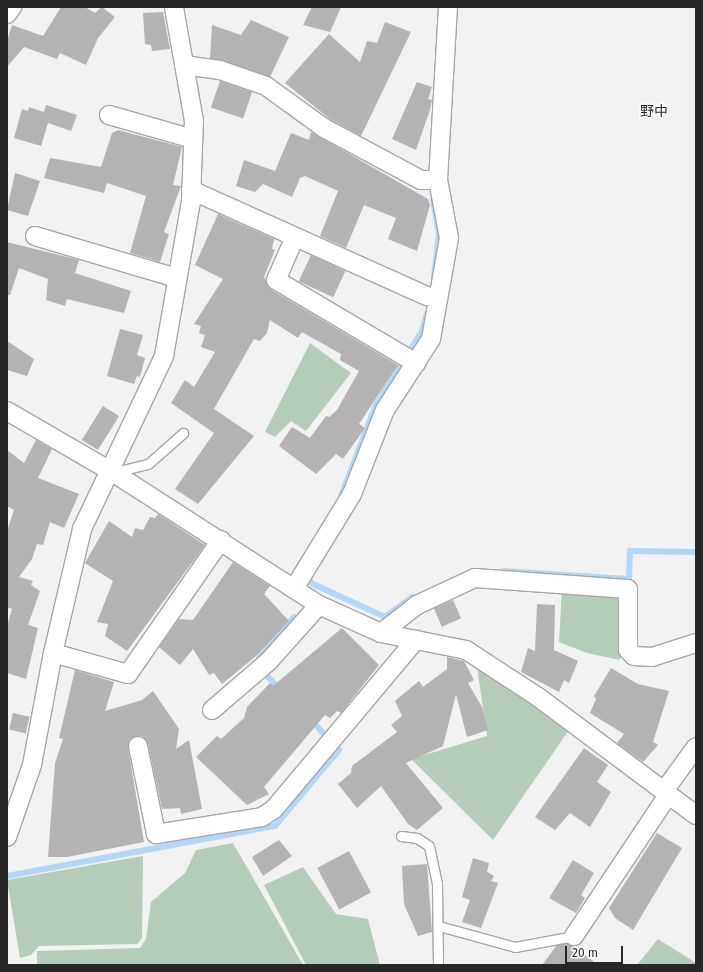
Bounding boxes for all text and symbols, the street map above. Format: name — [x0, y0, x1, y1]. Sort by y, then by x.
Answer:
district label: 野中 — [640, 104, 668, 120]
scale bar — [567, 938, 625, 964]
text: 20 m — [572, 946, 598, 960]

